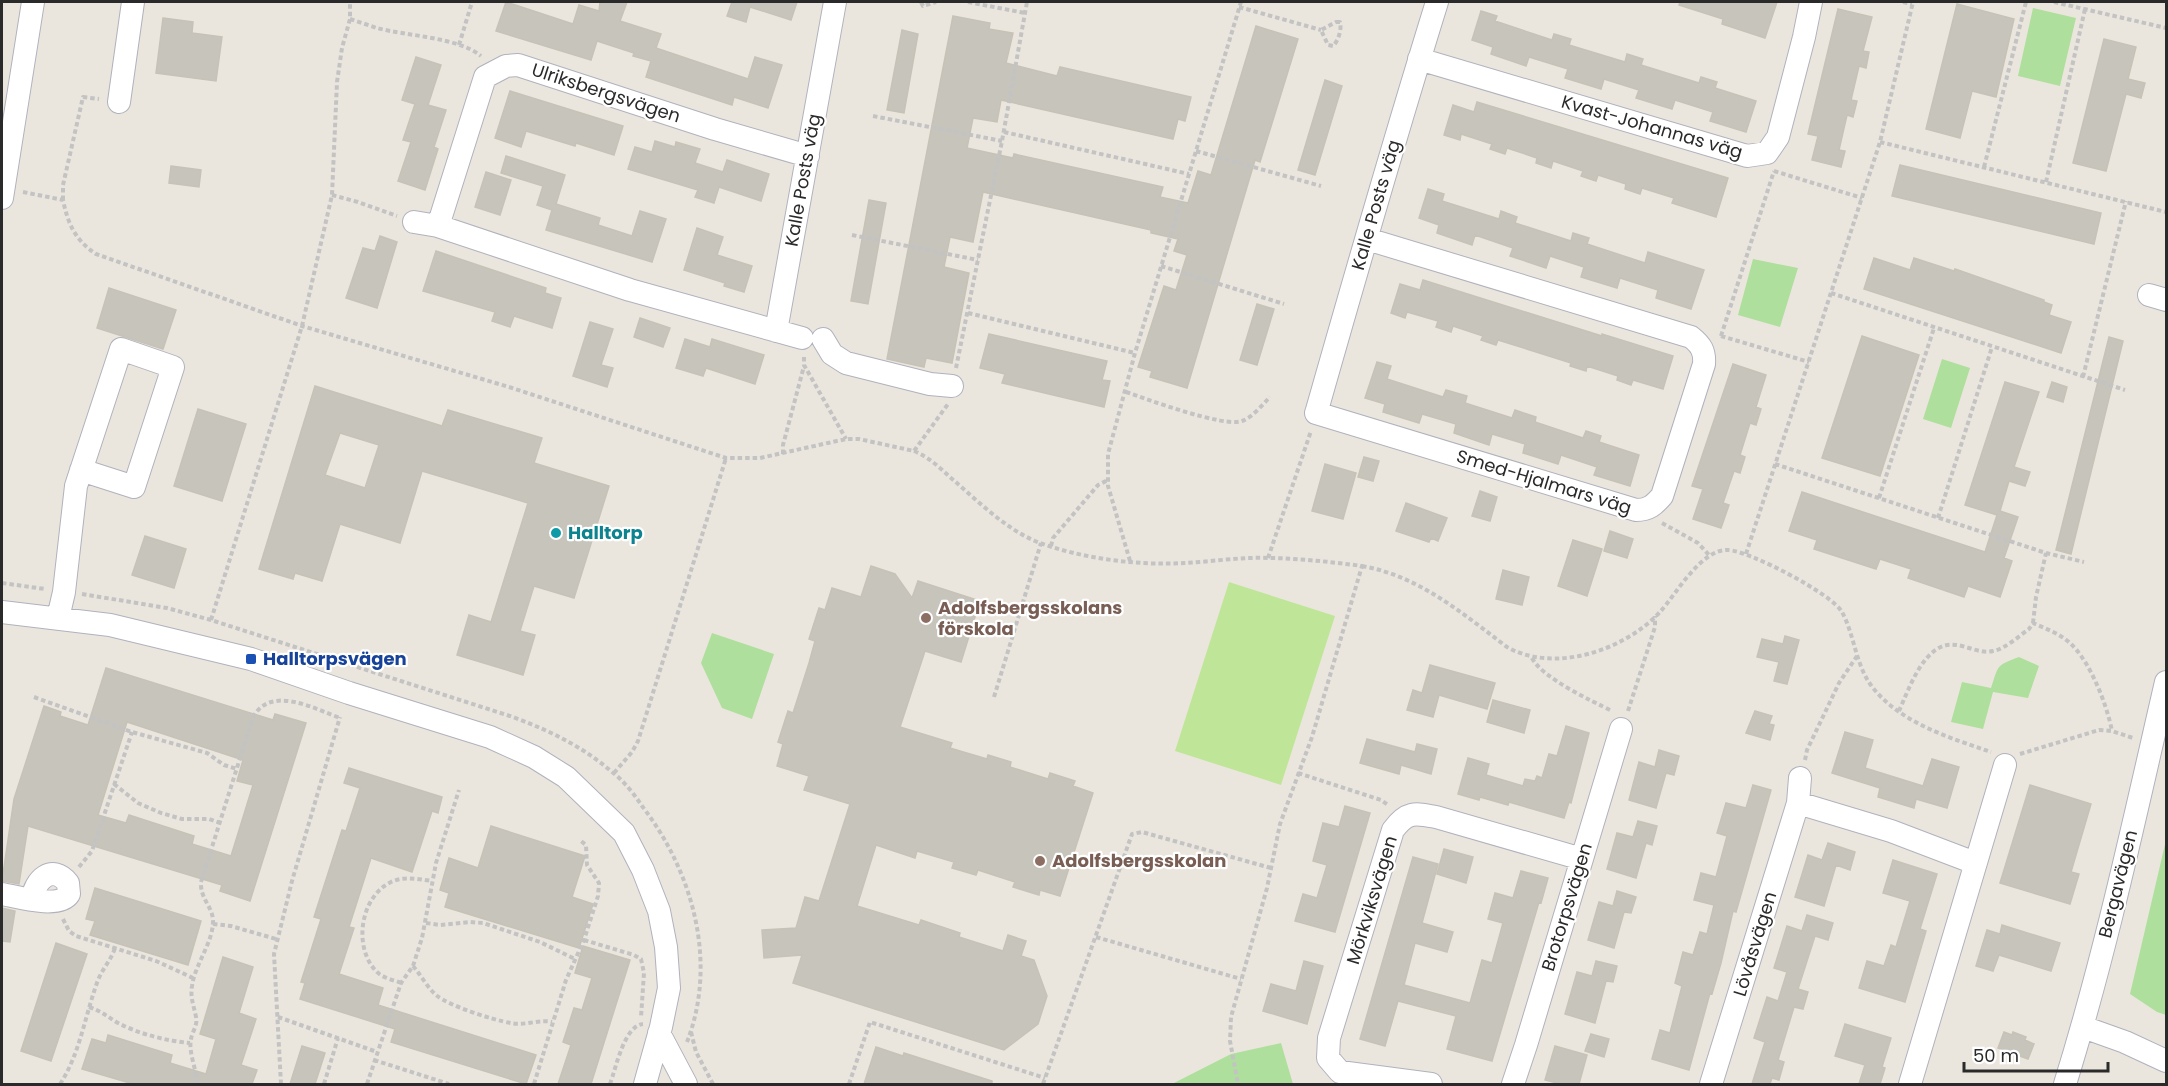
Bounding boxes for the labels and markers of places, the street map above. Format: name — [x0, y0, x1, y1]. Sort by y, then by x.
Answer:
place label: Halltorp — [568, 520, 643, 545]
marker: Halltorp — [549, 526, 563, 540]
place label: Adolfsbergsskolans förskola — [938, 595, 1122, 641]
marker: Adolfsbergsskolans förskola — [919, 611, 933, 625]
place label: Halltorpsvägen — [263, 646, 407, 671]
marker: Halltorpsvägen — [244, 652, 258, 666]
place label: Adolfsbergsskolan — [1052, 848, 1226, 873]
marker: Adolfsbergsskolan — [1033, 854, 1047, 868]

